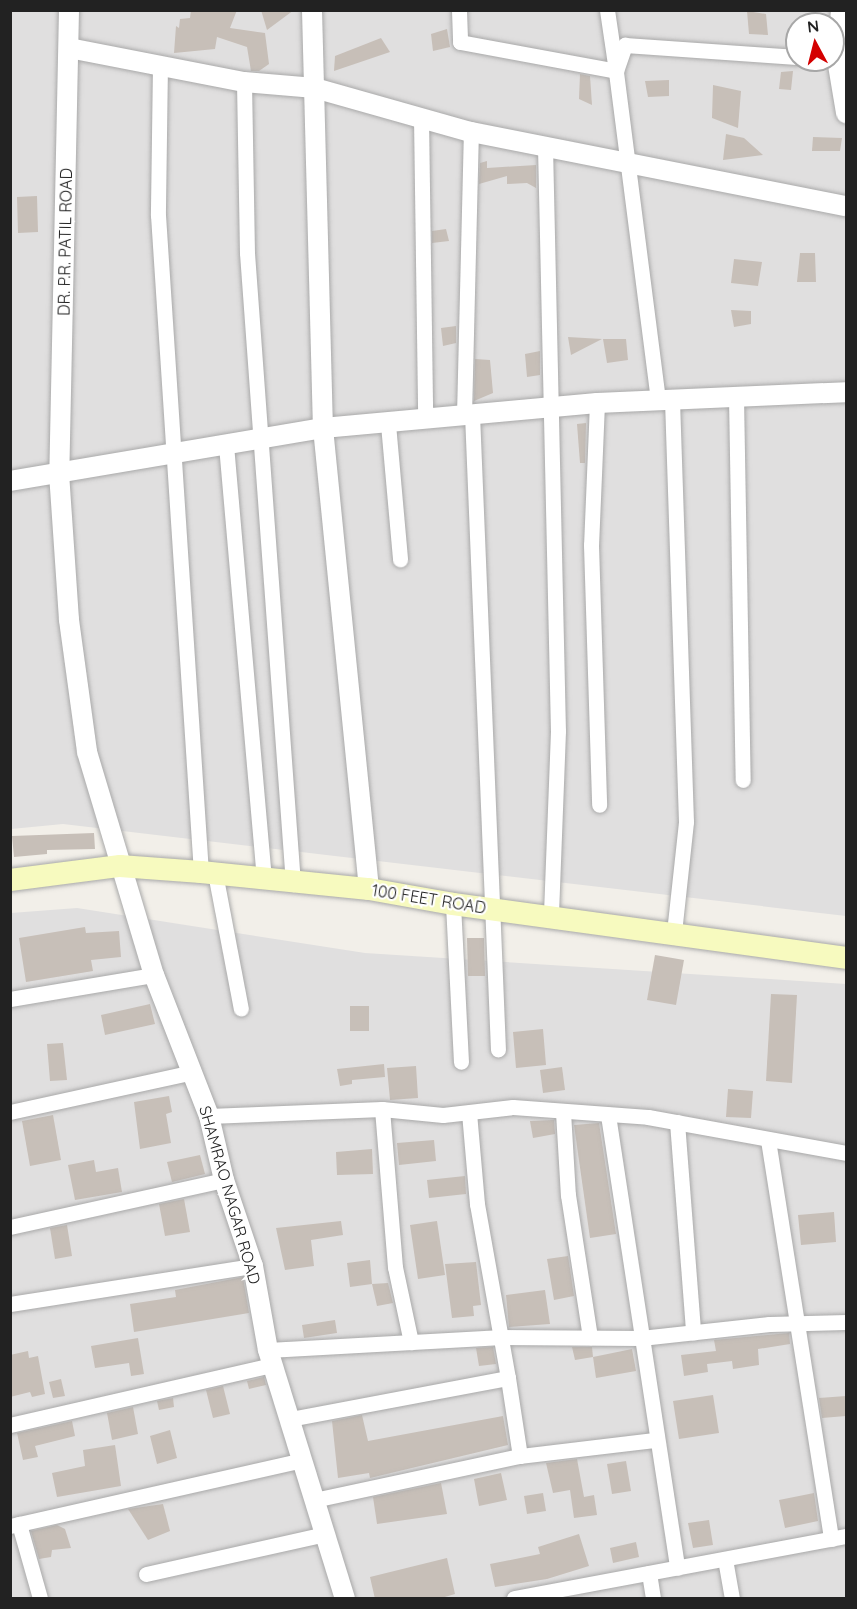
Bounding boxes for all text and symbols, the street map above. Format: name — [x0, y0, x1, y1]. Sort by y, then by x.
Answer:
north arrow — [785, 12, 845, 72]
text: N — [806, 15, 820, 37]
street label: DR. P.R. PATIL ROAD — [54, 168, 76, 316]
street label: 100 FEET ROAD — [371, 881, 487, 917]
street label: SHAMRAO NAGAR ROAD — [195, 1104, 265, 1286]

